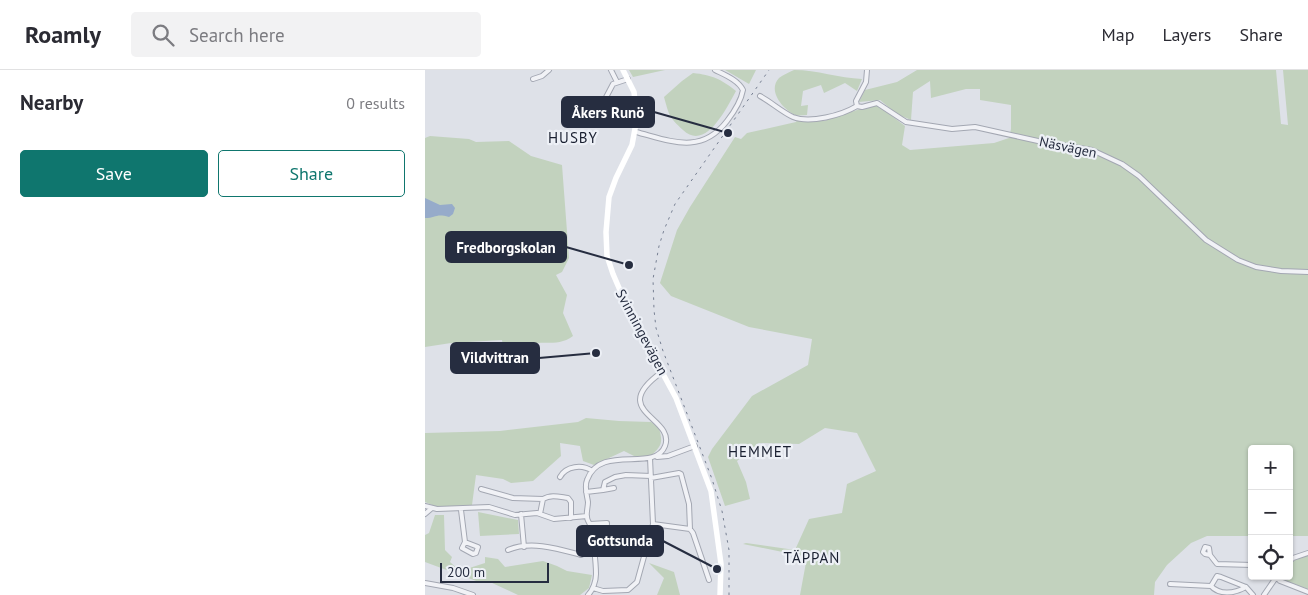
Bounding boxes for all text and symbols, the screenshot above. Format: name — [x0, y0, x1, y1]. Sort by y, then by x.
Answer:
search box — [131, 12, 481, 57]
text: Roamly — [25, 19, 101, 50]
icon: search — [149, 21, 177, 49]
text: Search here — [189, 23, 285, 47]
text: Map — [1102, 23, 1134, 46]
text: Layers — [1162, 23, 1211, 46]
text: Share — [1239, 23, 1283, 46]
text: Nearby — [20, 89, 83, 116]
text: 0 results — [346, 93, 405, 113]
callout: Åkers Runö — [562, 97, 654, 127]
text: Åkers Runö — [572, 103, 644, 122]
district label: HUSBY — [548, 128, 598, 147]
street label: Näsvägen — [1038, 132, 1098, 162]
button: Save — [20, 150, 208, 197]
button: Share — [218, 150, 405, 197]
callout: Fredborgskolan — [446, 232, 566, 262]
text: Fredborgskolan — [456, 238, 556, 257]
street label: Svinningevägen — [612, 286, 672, 378]
callout: Vildvittran — [451, 343, 539, 373]
text: Vildvittran — [460, 348, 529, 367]
district label: HEMMET — [728, 442, 792, 461]
map controls — [1248, 445, 1293, 580]
button: + — [1248, 445, 1293, 490]
button: − — [1248, 490, 1293, 535]
callout: Gottsunda — [577, 526, 663, 556]
text: Gottsunda — [587, 531, 653, 550]
button: locate — [1248, 535, 1293, 580]
district label: TÄPPAN — [784, 548, 840, 567]
scale bar — [440, 560, 549, 583]
text: 200 m — [447, 563, 485, 581]

